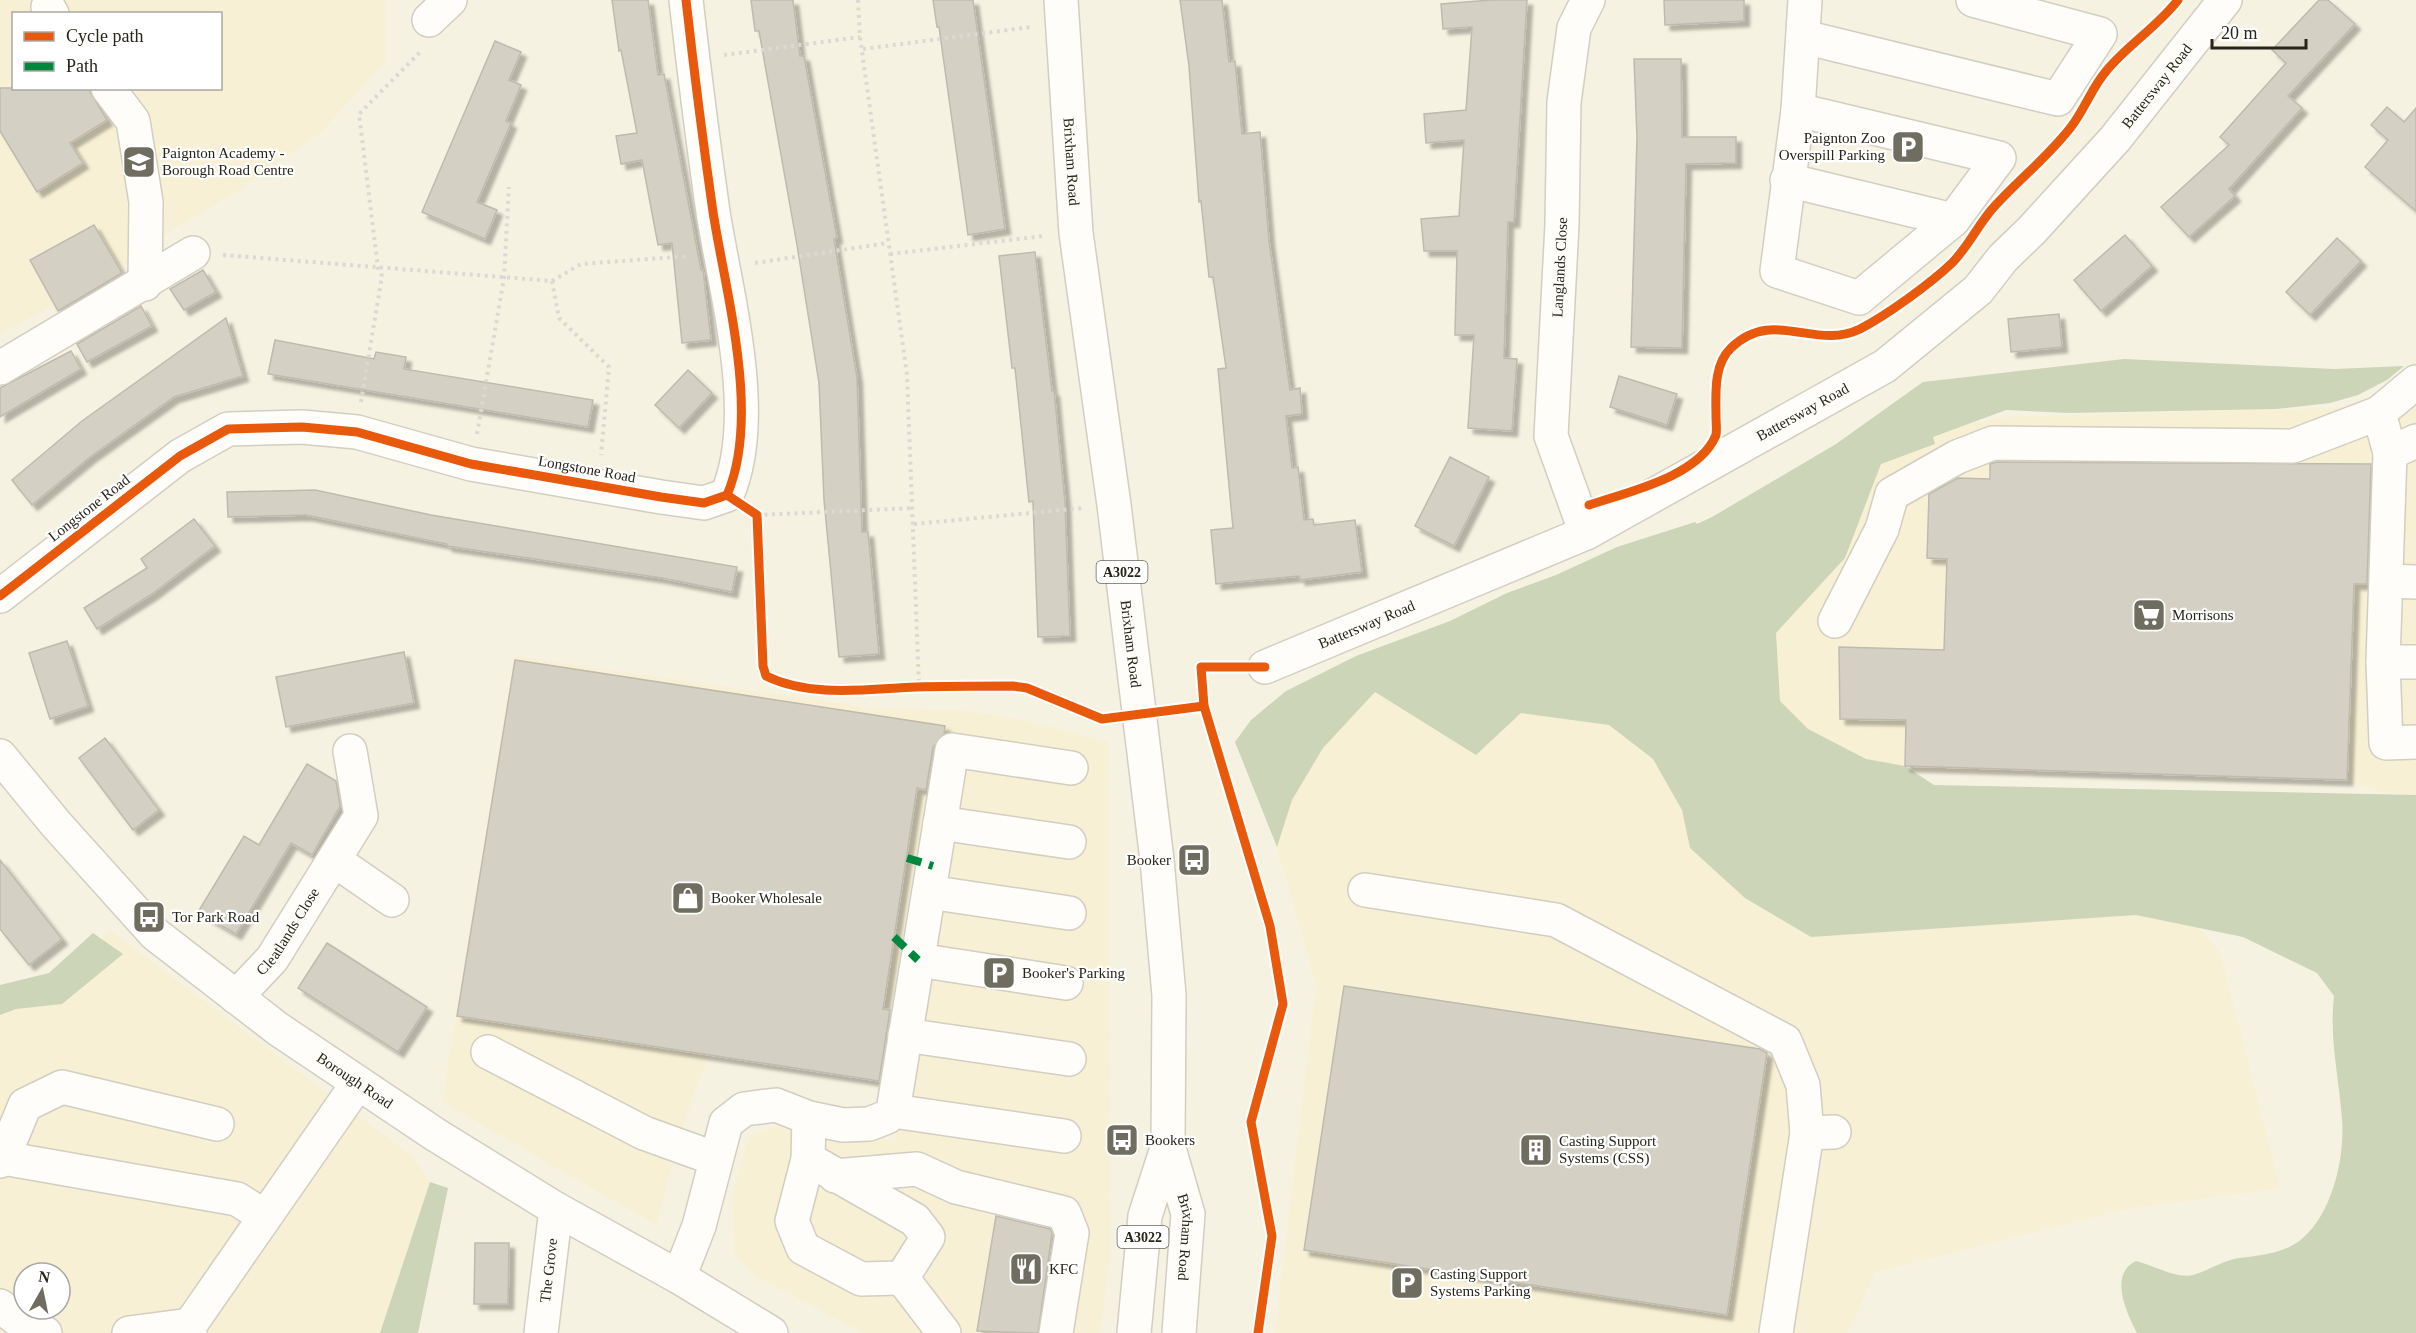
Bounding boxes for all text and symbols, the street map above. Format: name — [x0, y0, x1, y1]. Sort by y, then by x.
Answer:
legend — [12, 12, 222, 90]
scale bar — [2212, 12, 2306, 50]
text: 20 m — [2221, 23, 2258, 43]
text: Cycle path — [66, 26, 143, 46]
street label: Battersway Road — [2119, 40, 2195, 131]
text: Path — [66, 56, 98, 76]
street label: Brixham Road — [1061, 117, 1082, 207]
parking icon: Paignton Zoo Overspill Parking — [1890, 129, 1926, 165]
place label: Paignton Zoo Overspill Parking — [1779, 130, 1885, 163]
school or university icon: Paignton Academy - Borough Road Centre — [121, 144, 157, 180]
place label: Paignton Academy - Borough Road Centre — [162, 145, 294, 178]
street label: Langlands Close — [1549, 217, 1570, 318]
street label: Battersway Road — [1754, 380, 1852, 444]
street label: Longstone Road — [537, 453, 637, 486]
street label: Longstone Road — [45, 471, 133, 545]
road number: A3022 — [1096, 561, 1148, 583]
street label: Battersway Road — [1316, 597, 1418, 652]
supermarket icon: Morrisons — [2131, 597, 2167, 633]
street label: Brixham Road — [1118, 599, 1144, 689]
place label: Morrisons — [2172, 607, 2234, 623]
bus stop icon: Booker — [1176, 842, 1212, 878]
place label: Booker — [1127, 852, 1171, 868]
shop icon: Booker Wholesale — [670, 880, 706, 916]
street label: Cleatlands Close — [253, 885, 322, 978]
place label: Booker Wholesale — [711, 890, 822, 906]
bus stop icon: Tor Park Road — [131, 899, 167, 935]
place label: Tor Park Road — [172, 909, 260, 925]
parking icon: Booker's Parking — [981, 955, 1017, 991]
place label: Booker's Parking — [1022, 965, 1126, 981]
street label: Borough Road — [314, 1049, 396, 1112]
bus stop icon: Bookers — [1104, 1122, 1140, 1158]
place label: Bookers — [1145, 1132, 1195, 1148]
building icon: Casting Support Systems (CSS) — [1518, 1132, 1554, 1168]
place label: Casting Support Systems (CSS) — [1559, 1133, 1657, 1167]
street label: Brixham Road — [1174, 1192, 1196, 1282]
road number: A3022 — [1118, 1226, 1168, 1248]
street label: The Grove — [537, 1237, 560, 1303]
restaurant icon: KFC — [1008, 1251, 1044, 1287]
north arrow — [12, 1261, 72, 1321]
place label: KFC — [1049, 1261, 1078, 1277]
parking icon: Casting Support Systems Parking — [1389, 1265, 1425, 1301]
place label: Casting Support Systems Parking — [1430, 1266, 1531, 1299]
text: N — [37, 1267, 52, 1286]

